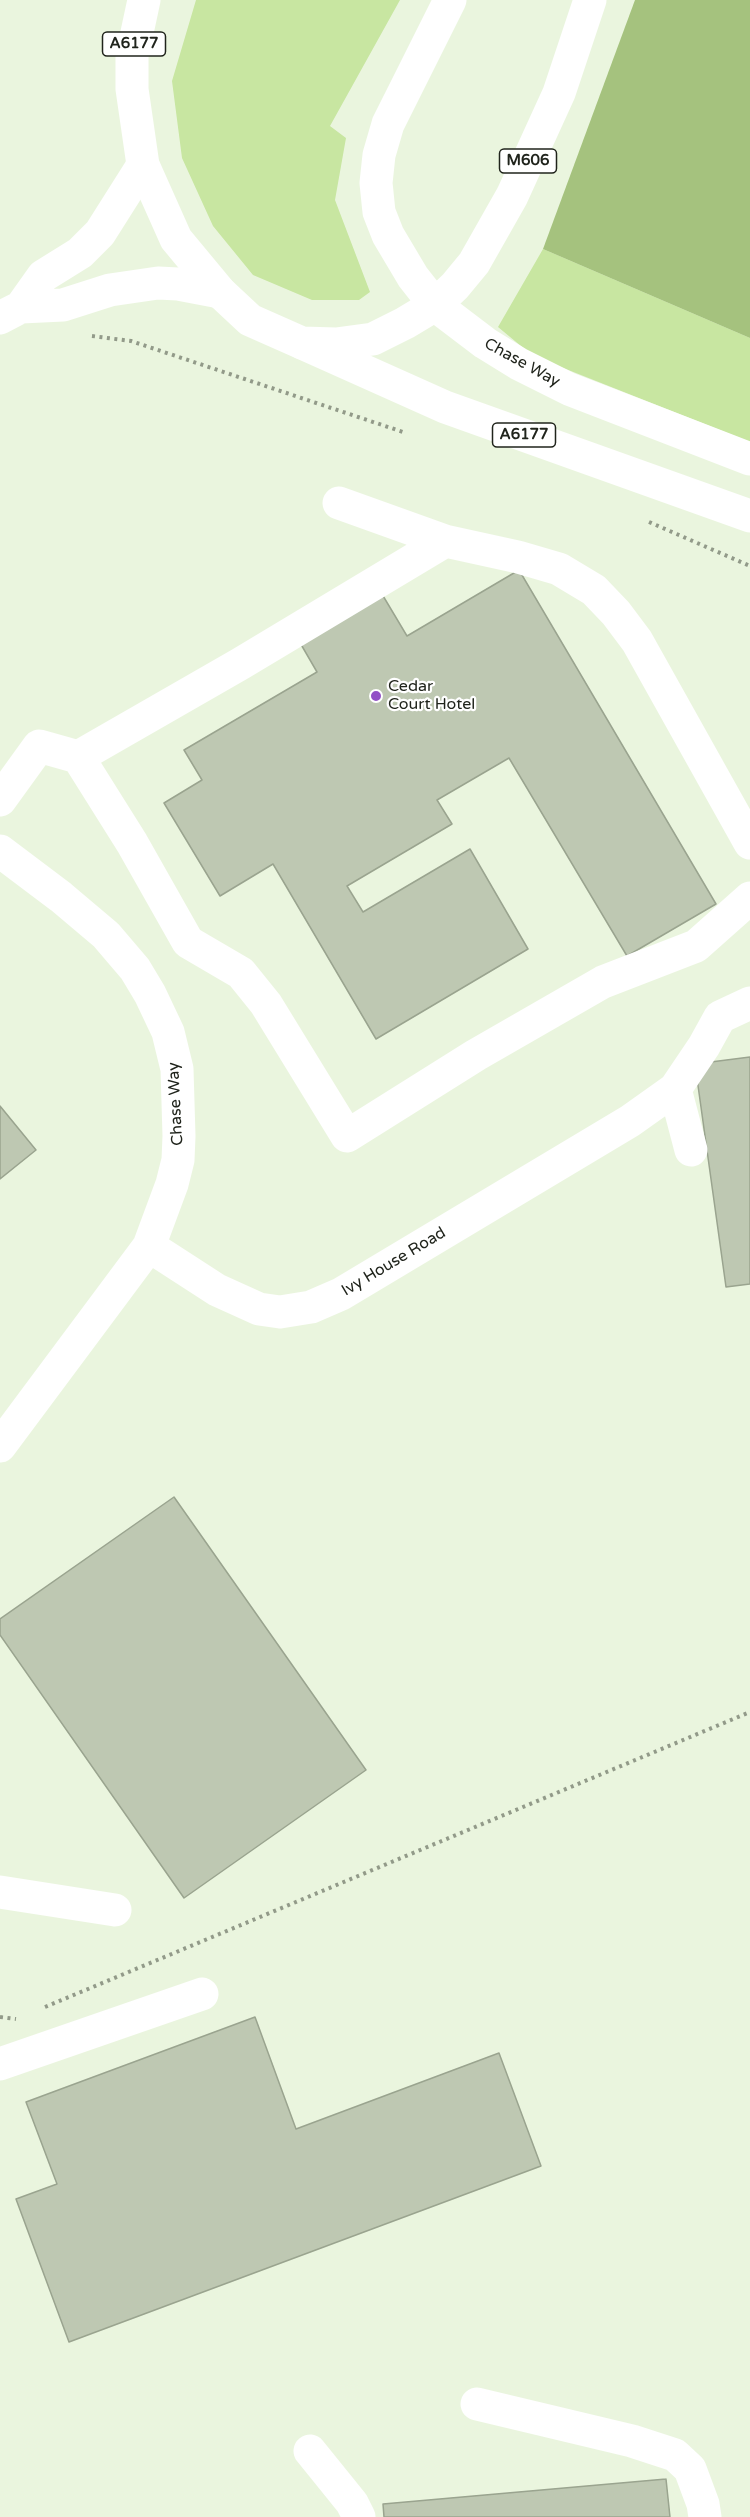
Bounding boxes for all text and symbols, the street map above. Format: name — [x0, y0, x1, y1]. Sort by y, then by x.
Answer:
road number: A6177 — [102, 32, 166, 56]
road number: M606 — [500, 149, 556, 173]
street label: Chase Way — [481, 334, 563, 392]
road number: A6177 — [492, 423, 556, 447]
place label: Cedar Court Hotel — [388, 677, 475, 715]
marker: Cedar Court Hotel — [369, 689, 383, 703]
street label: Chase Way — [164, 1062, 188, 1146]
street label: Ivy House Road — [338, 1223, 450, 1301]

